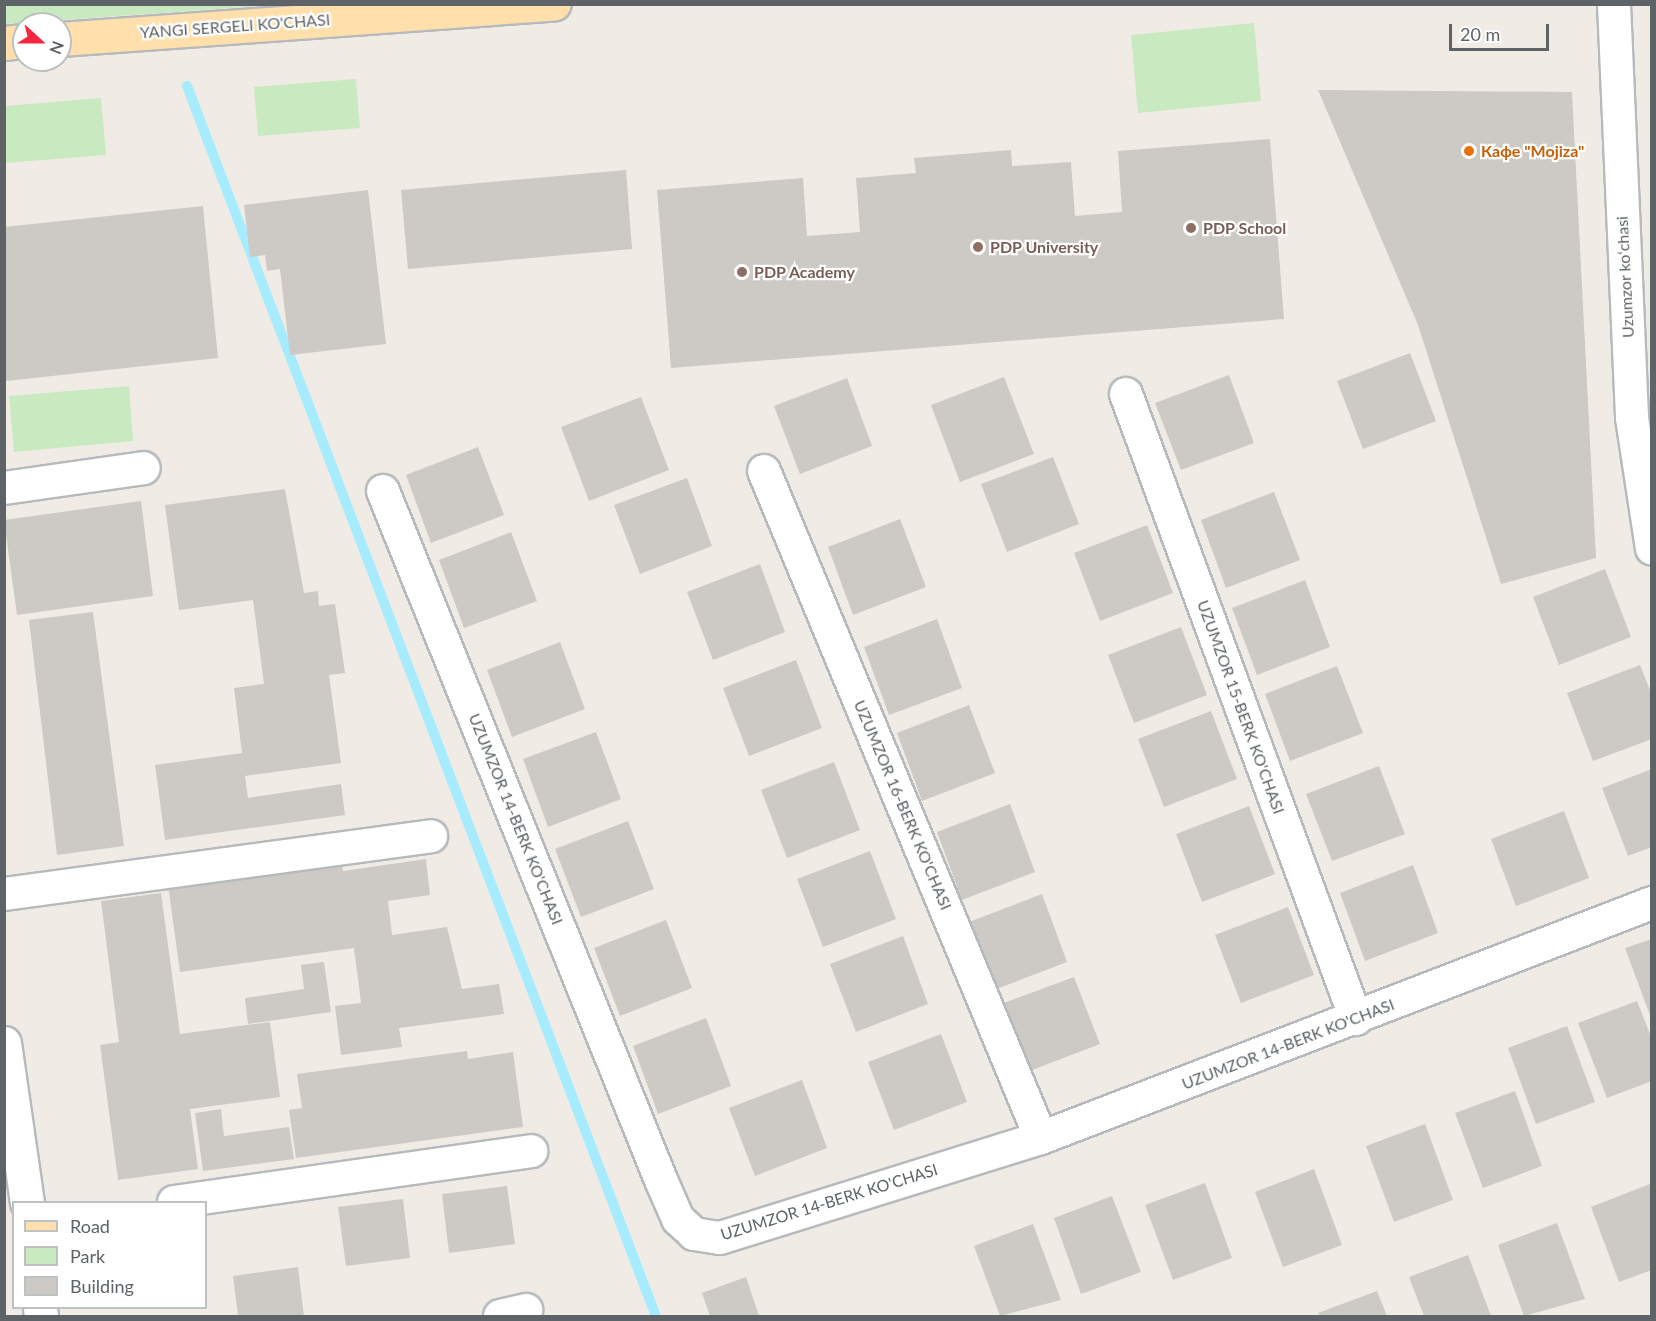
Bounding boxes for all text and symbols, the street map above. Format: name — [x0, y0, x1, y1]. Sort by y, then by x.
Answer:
street label: YANGI SERGELI KO'CHASI — [139, 10, 331, 42]
north arrow — [12, 12, 72, 72]
scale bar — [1452, 12, 1552, 50]
text: 20 m — [1460, 23, 1500, 45]
text: N — [46, 39, 68, 57]
place label: Кафе "Mojiza" — [1481, 141, 1584, 161]
marker: Кафе "Mojiza" — [1462, 144, 1476, 158]
street label: Uzumzor koʻchasi — [1612, 215, 1638, 339]
place label: PDP School — [1203, 218, 1287, 238]
marker: PDP School — [1184, 221, 1198, 235]
place label: PDP University — [990, 237, 1099, 257]
marker: PDP University — [971, 240, 985, 254]
place label: PDP Academy — [754, 262, 856, 282]
marker: PDP Academy — [735, 265, 749, 279]
street label: UZUMZOR 15-BERK KO'CHASI — [1193, 598, 1289, 816]
street label: UZUMZOR 16-BERK KO'CHASI — [850, 697, 956, 913]
street label: UZUMZOR 14-BERK KO'CHASI — [465, 711, 567, 927]
street label: UZUMZOR 14-BERK KO'CHASI — [1179, 995, 1397, 1093]
street label: UZUMZOR 14-BERK KO'CHASI — [718, 1160, 940, 1244]
legend — [12, 1201, 207, 1309]
text: Road — [70, 1215, 110, 1237]
text: Park — [70, 1245, 105, 1267]
text: Building — [70, 1275, 134, 1297]

